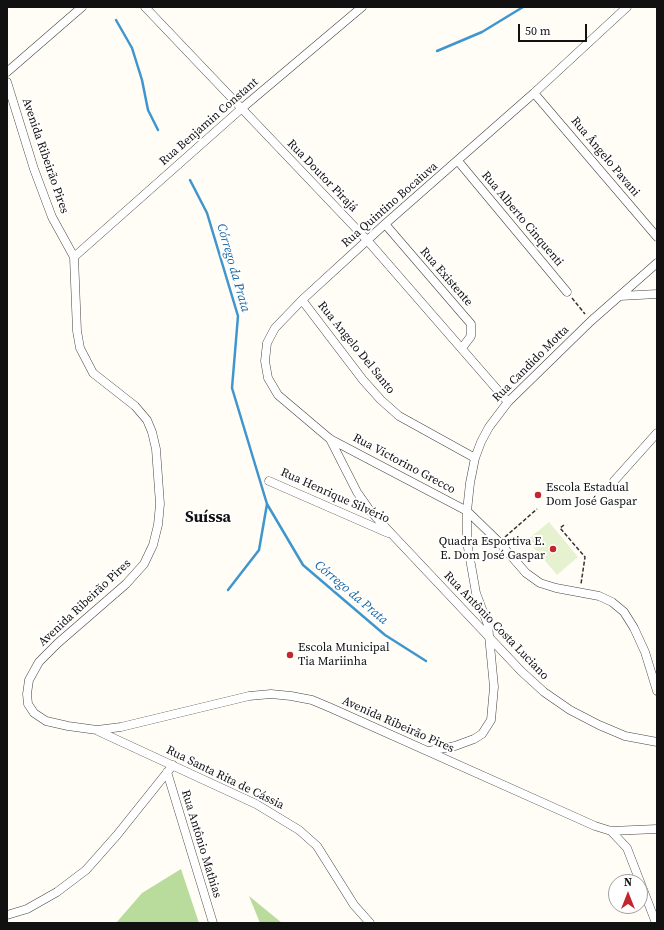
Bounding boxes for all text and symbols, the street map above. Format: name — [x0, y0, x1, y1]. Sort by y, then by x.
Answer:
scale bar — [520, 16, 589, 42]
text: 50 m — [525, 23, 551, 39]
street label: Rua Benjamin Constant — [157, 75, 261, 169]
street label: Avenida Ribeirão Pires — [18, 96, 72, 216]
street label: Rua Ângelo Pavani — [567, 114, 643, 200]
street label: Rua Doutor Pirajá — [284, 137, 360, 215]
street label: Rua Quintino Bocaiuva — [339, 159, 441, 251]
street label: Rua Alberto Cinquenti — [478, 169, 566, 269]
water label: Córrego da Prata — [213, 222, 253, 314]
street label: Rua Existente — [417, 245, 475, 309]
street label: Rua Angelo Del Santo — [314, 299, 398, 397]
street label: Rua Candido Motta — [490, 323, 572, 405]
street label: Rua Victorino Grecco — [350, 431, 458, 497]
street label: Rua Henrique Silvério — [278, 465, 392, 527]
place label: Escola Estadual Dom José Gaspar — [546, 481, 637, 509]
marker: Escola Estadual Dom José Gaspar — [533, 490, 543, 500]
district label: Suíssa — [185, 508, 231, 528]
place label: Quadra Esportiva E. E. Dom José Gaspar — [439, 535, 545, 563]
marker: Quadra Esportiva E. E. Dom José Gaspar — [548, 544, 558, 554]
street label: Avenida Ribeirão Pires — [36, 556, 134, 650]
water label: Córrego da Prata — [311, 558, 391, 628]
street label: Rua Antônio Costa Luciano — [441, 569, 551, 683]
place label: Escola Municipal Tia Mariinha — [298, 641, 390, 669]
marker: Escola Municipal Tia Mariinha — [285, 650, 295, 660]
street label: Avenida Ribeirão Pires — [340, 694, 456, 756]
street label: Rua Santa Rita de Cássia — [164, 743, 286, 813]
street label: Rua Antônio Mathias — [178, 788, 224, 900]
north arrow — [608, 874, 648, 914]
text: N — [624, 875, 632, 890]

